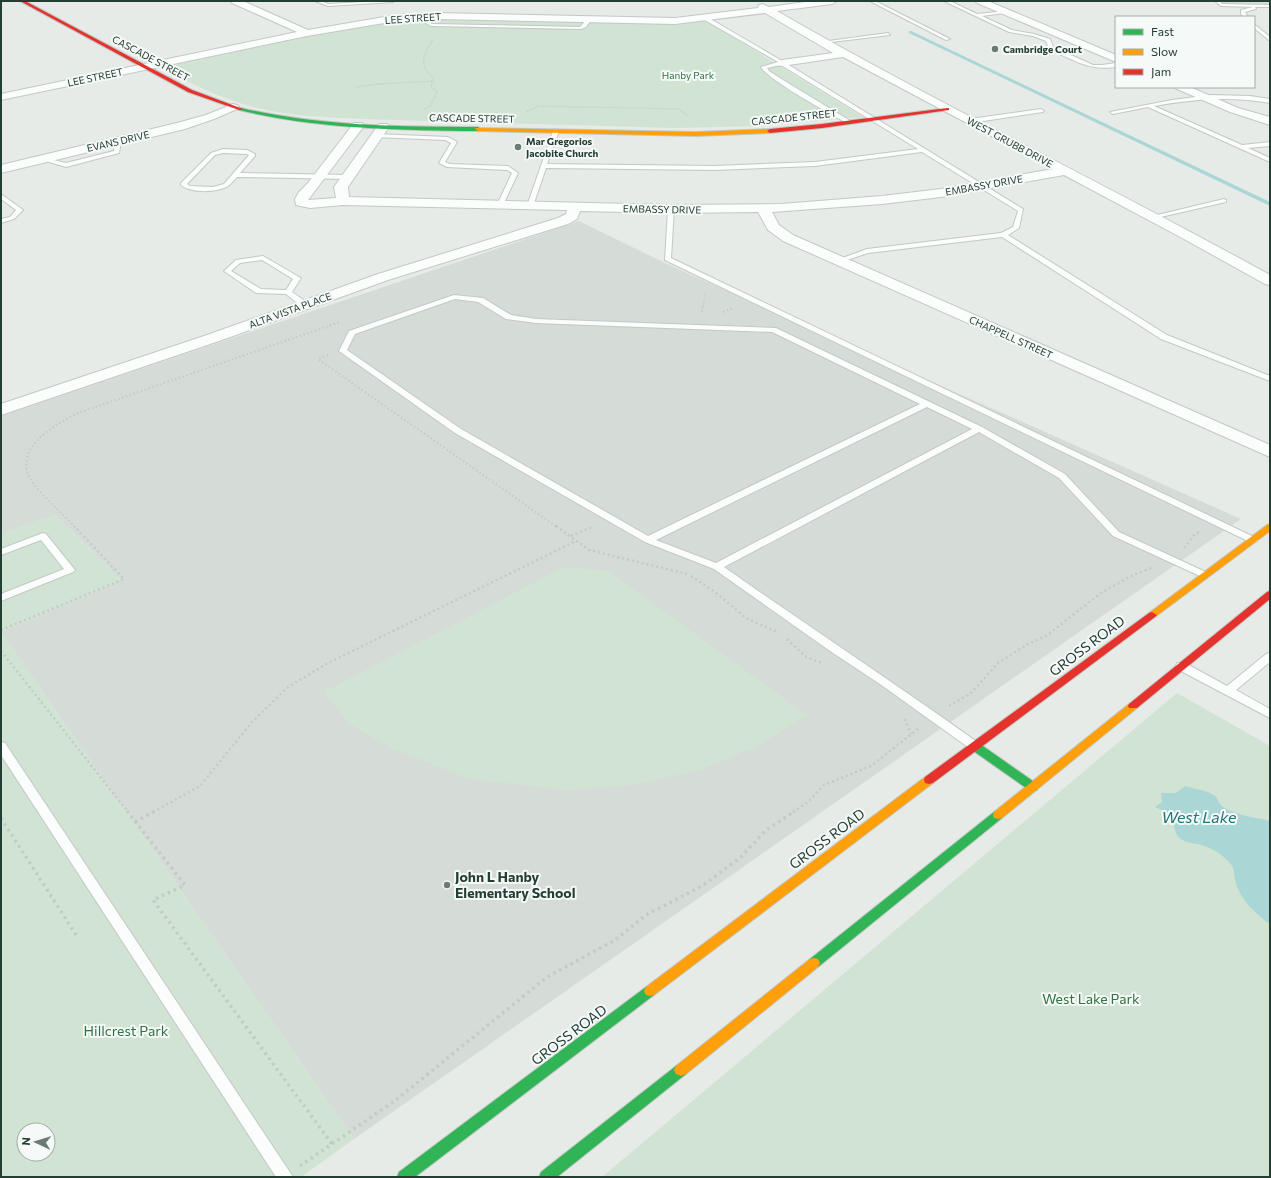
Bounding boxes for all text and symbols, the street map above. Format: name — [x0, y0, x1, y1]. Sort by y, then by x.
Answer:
street label: LEE STREET — [384, 10, 442, 26]
legend — [1115, 16, 1255, 88]
text: Fast — [1151, 24, 1174, 38]
street label: CASCADE STREET — [110, 33, 192, 84]
place label: Cambridge Court — [1003, 43, 1082, 55]
marker: Cambridge Court — [990, 44, 1000, 54]
text: Slow — [1151, 44, 1178, 58]
text: Jam — [1151, 64, 1171, 79]
street label: LEE STREET — [66, 65, 125, 89]
park label: Hanby Park — [662, 69, 715, 81]
street label: CASCADE STREET — [751, 106, 838, 127]
street label: CASCADE STREET — [429, 111, 516, 125]
street label: WEST GRUBB DRIVE — [965, 114, 1055, 170]
street label: EVANS DRIVE — [85, 128, 151, 154]
place label: Mar Gregorios Jacobite Church — [526, 135, 599, 159]
marker: Mar Gregorios Jacobite Church — [513, 142, 523, 152]
street label: EMBASSY DRIVE — [944, 172, 1024, 198]
street label: EMBASSY DRIVE — [623, 202, 701, 216]
street label: ALTA VISTA PLACE — [247, 289, 333, 331]
street label: CHAPPELL STREET — [967, 313, 1055, 361]
street label: GROSS ROAD — [1046, 612, 1128, 680]
street label: GROSS ROAD — [786, 805, 868, 873]
water label: West Lake — [1162, 807, 1237, 826]
place label: John L Hanby Elementary School — [455, 868, 575, 901]
marker: John L Hanby Elementary School — [442, 880, 452, 890]
park label: West Lake Park — [1042, 990, 1140, 1007]
street label: GROSS ROAD — [528, 1001, 610, 1069]
park label: Hillcrest Park — [84, 1022, 169, 1039]
north arrow — [16, 1122, 56, 1162]
text: N — [19, 1137, 32, 1146]

